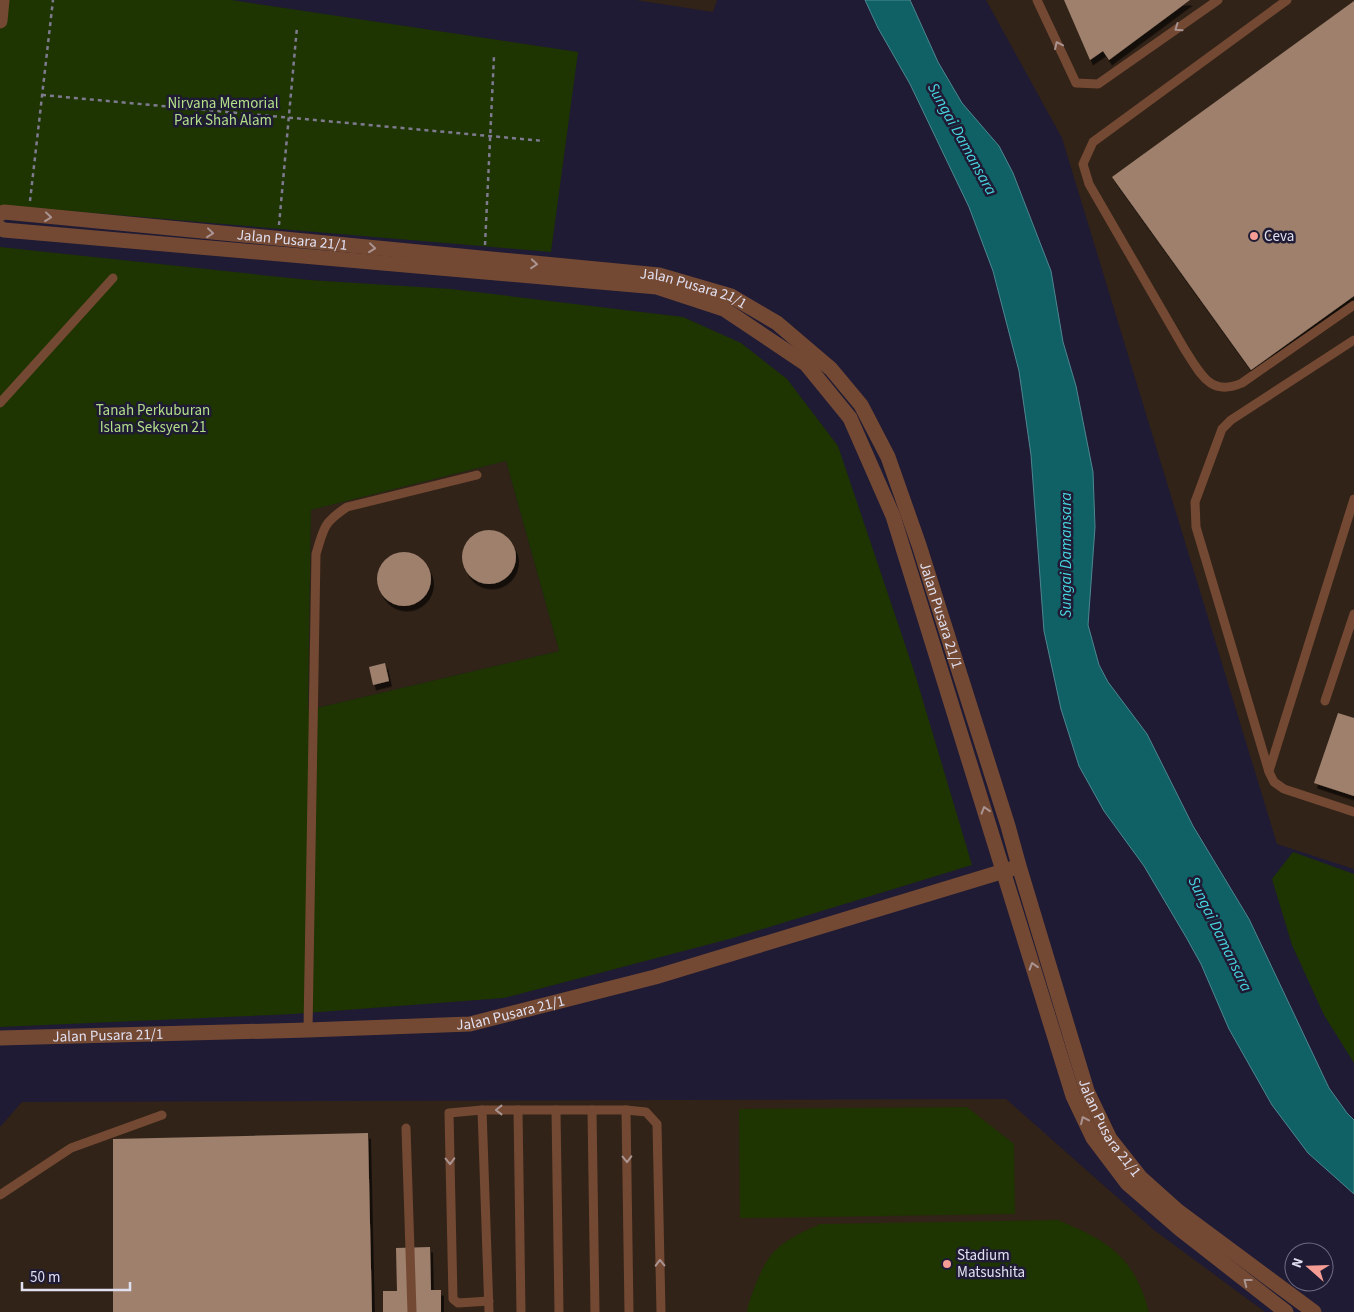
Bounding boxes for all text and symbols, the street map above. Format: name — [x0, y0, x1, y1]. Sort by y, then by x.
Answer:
one-way arrow — [1175, 22, 1184, 31]
one-way arrow — [1054, 41, 1064, 50]
water label: Sungai Damansara — [922, 79, 1002, 200]
park label: Nirvana Memorial Park Shah Alam — [167, 93, 279, 131]
one-way arrow — [45, 211, 53, 222]
street label: Jalan Pusara 21/1 — [236, 224, 348, 255]
place label: Ceva — [1264, 226, 1294, 247]
one-way arrow — [206, 227, 214, 238]
marker: Ceva — [1248, 230, 1260, 242]
one-way arrow — [368, 243, 376, 254]
one-way arrow — [530, 258, 538, 269]
street label: Jalan Pusara 21/1 — [639, 263, 751, 314]
park label: Tanah Perkuburan Islam Seksyen 21 — [96, 400, 210, 438]
water label: Sungai Damansara — [1055, 492, 1077, 618]
street label: Jalan Pusara 21/1 — [914, 559, 968, 671]
one-way arrow — [981, 807, 991, 815]
water label: Sungai Damansara — [1183, 873, 1258, 996]
one-way arrow — [1029, 962, 1039, 970]
street label: Jalan Pusara 21/1 — [456, 990, 567, 1035]
street label: Jalan Pusara 21/1 — [52, 1023, 164, 1047]
street label: Jalan Pusara 21/1 — [1073, 1076, 1146, 1181]
one-way arrow — [495, 1105, 502, 1115]
one-way arrow — [1080, 1116, 1090, 1125]
one-way arrow — [622, 1156, 632, 1163]
one-way arrow — [445, 1158, 455, 1166]
north arrow — [1284, 1242, 1334, 1292]
place label: Stadium Matsushita — [957, 1245, 1025, 1283]
text: N — [1287, 1255, 1309, 1271]
marker: Stadium Matsushita — [941, 1258, 953, 1270]
one-way arrow — [655, 1259, 665, 1267]
scale bar — [22, 1260, 130, 1292]
text: 50 m — [30, 1267, 60, 1288]
one-way arrow — [1244, 1279, 1253, 1287]

